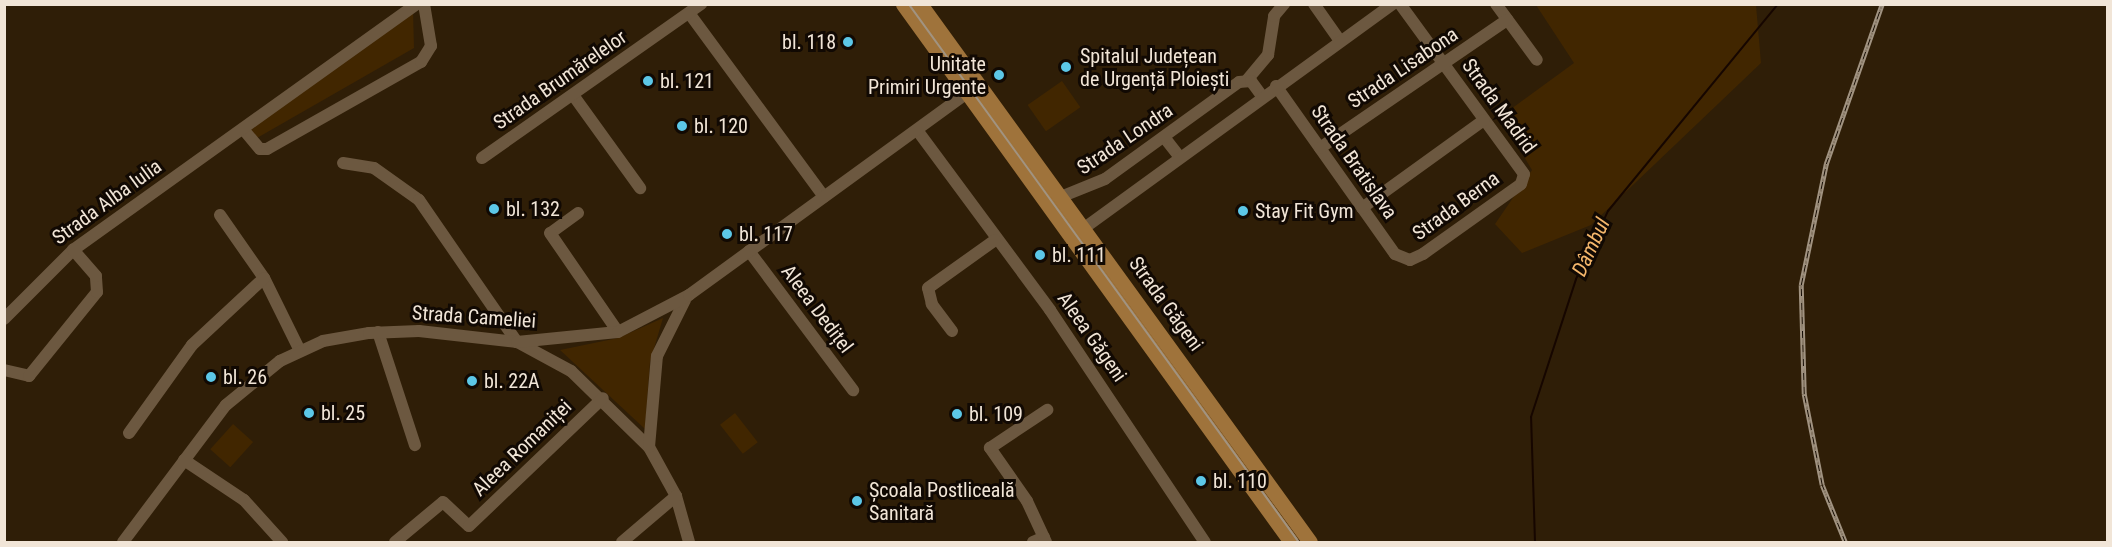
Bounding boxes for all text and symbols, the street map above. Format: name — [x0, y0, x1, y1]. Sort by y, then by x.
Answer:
street label: Strada Lisabona — [1343, 22, 1463, 114]
street label: Strada Brumărelelor — [489, 25, 631, 135]
place label: bl. 118 — [782, 30, 836, 54]
marker: bl. 118 — [841, 35, 855, 49]
place label: Spitalul Județean de Urgență Ploiești — [1080, 44, 1229, 91]
place label: Unitate Primiri Urgente — [868, 52, 986, 99]
street label: Strada Madrid — [1457, 54, 1541, 158]
marker: Spitalul Județean de Urgență Ploiești — [1057, 58, 1075, 76]
marker: Unitate Primiri Urgente — [990, 66, 1008, 84]
place label: bl. 121 — [660, 69, 714, 93]
marker: bl. 121 — [641, 74, 655, 88]
street label: Strada Londra — [1073, 98, 1177, 180]
street label: Strada Bratislava — [1306, 100, 1402, 224]
place label: bl. 120 — [694, 114, 748, 138]
marker: bl. 120 — [675, 119, 689, 133]
street label: Strada Alba Iulia — [48, 154, 166, 250]
street label: Strada Berna — [1408, 167, 1504, 245]
place label: bl. 132 — [506, 197, 560, 221]
place label: Stay Fit Gym — [1255, 199, 1354, 223]
marker: bl. 132 — [487, 202, 501, 216]
marker: Stay Fit Gym — [1236, 204, 1250, 218]
water label: Dâmbul — [1567, 214, 1615, 280]
place label: bl. 117 — [739, 222, 793, 246]
marker: bl. 117 — [720, 227, 734, 241]
place label: bl. 111 — [1052, 243, 1106, 267]
marker: bl. 111 — [1033, 248, 1047, 262]
street label: Strada Găgeni — [1124, 252, 1208, 356]
street label: Aleea Dedițel — [776, 260, 858, 358]
street label: Aleea Găgeni — [1052, 288, 1132, 386]
street label: Strada Cameliei — [411, 301, 537, 333]
place label: bl. 26 — [223, 365, 267, 389]
place label: bl. 22A — [484, 369, 540, 393]
marker: bl. 26 — [204, 370, 218, 384]
marker: bl. 22A — [465, 374, 479, 388]
street label: Aleea Romaniței — [467, 395, 577, 501]
place label: bl. 25 — [321, 401, 365, 425]
place label: bl. 109 — [969, 402, 1023, 426]
marker: bl. 25 — [302, 406, 316, 420]
marker: bl. 109 — [950, 407, 964, 421]
place label: bl. 110 — [1213, 469, 1267, 493]
marker: bl. 110 — [1194, 474, 1208, 488]
place label: Școala Postliceală Sanitară — [869, 478, 1015, 525]
marker: Școala Postliceală Sanitară — [850, 494, 864, 508]

